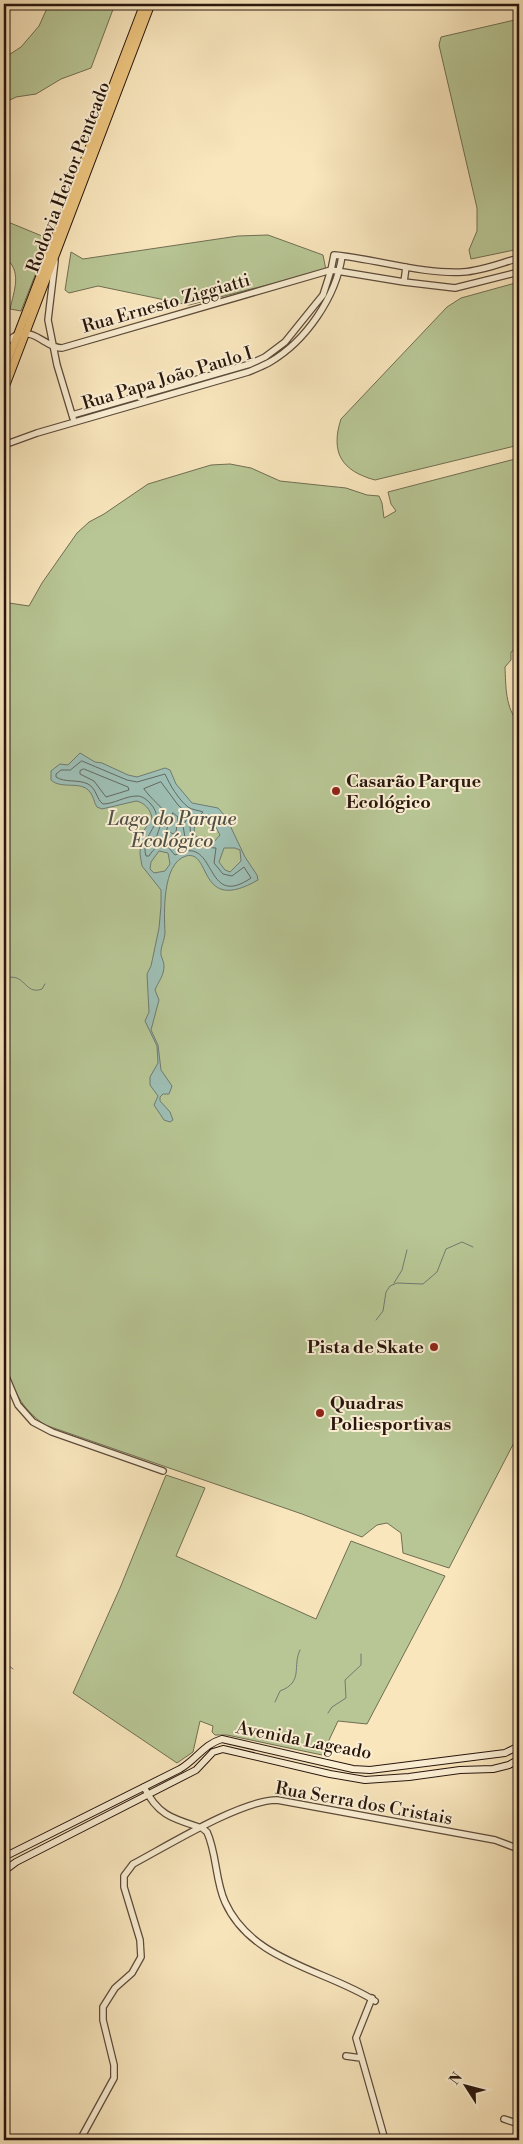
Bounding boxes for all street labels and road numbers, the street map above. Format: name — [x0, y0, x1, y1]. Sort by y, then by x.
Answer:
street label: Rodovia Heitor Penteado — [21, 78, 116, 276]
street label: Rua Ernesto Ziggiatti — [79, 268, 253, 339]
street label: Rua Papa João Paulo I — [79, 342, 255, 415]
street label: Avenida Lageado — [233, 1716, 374, 1765]
street label: Rua Serra dos Cristais — [273, 1777, 454, 1830]

